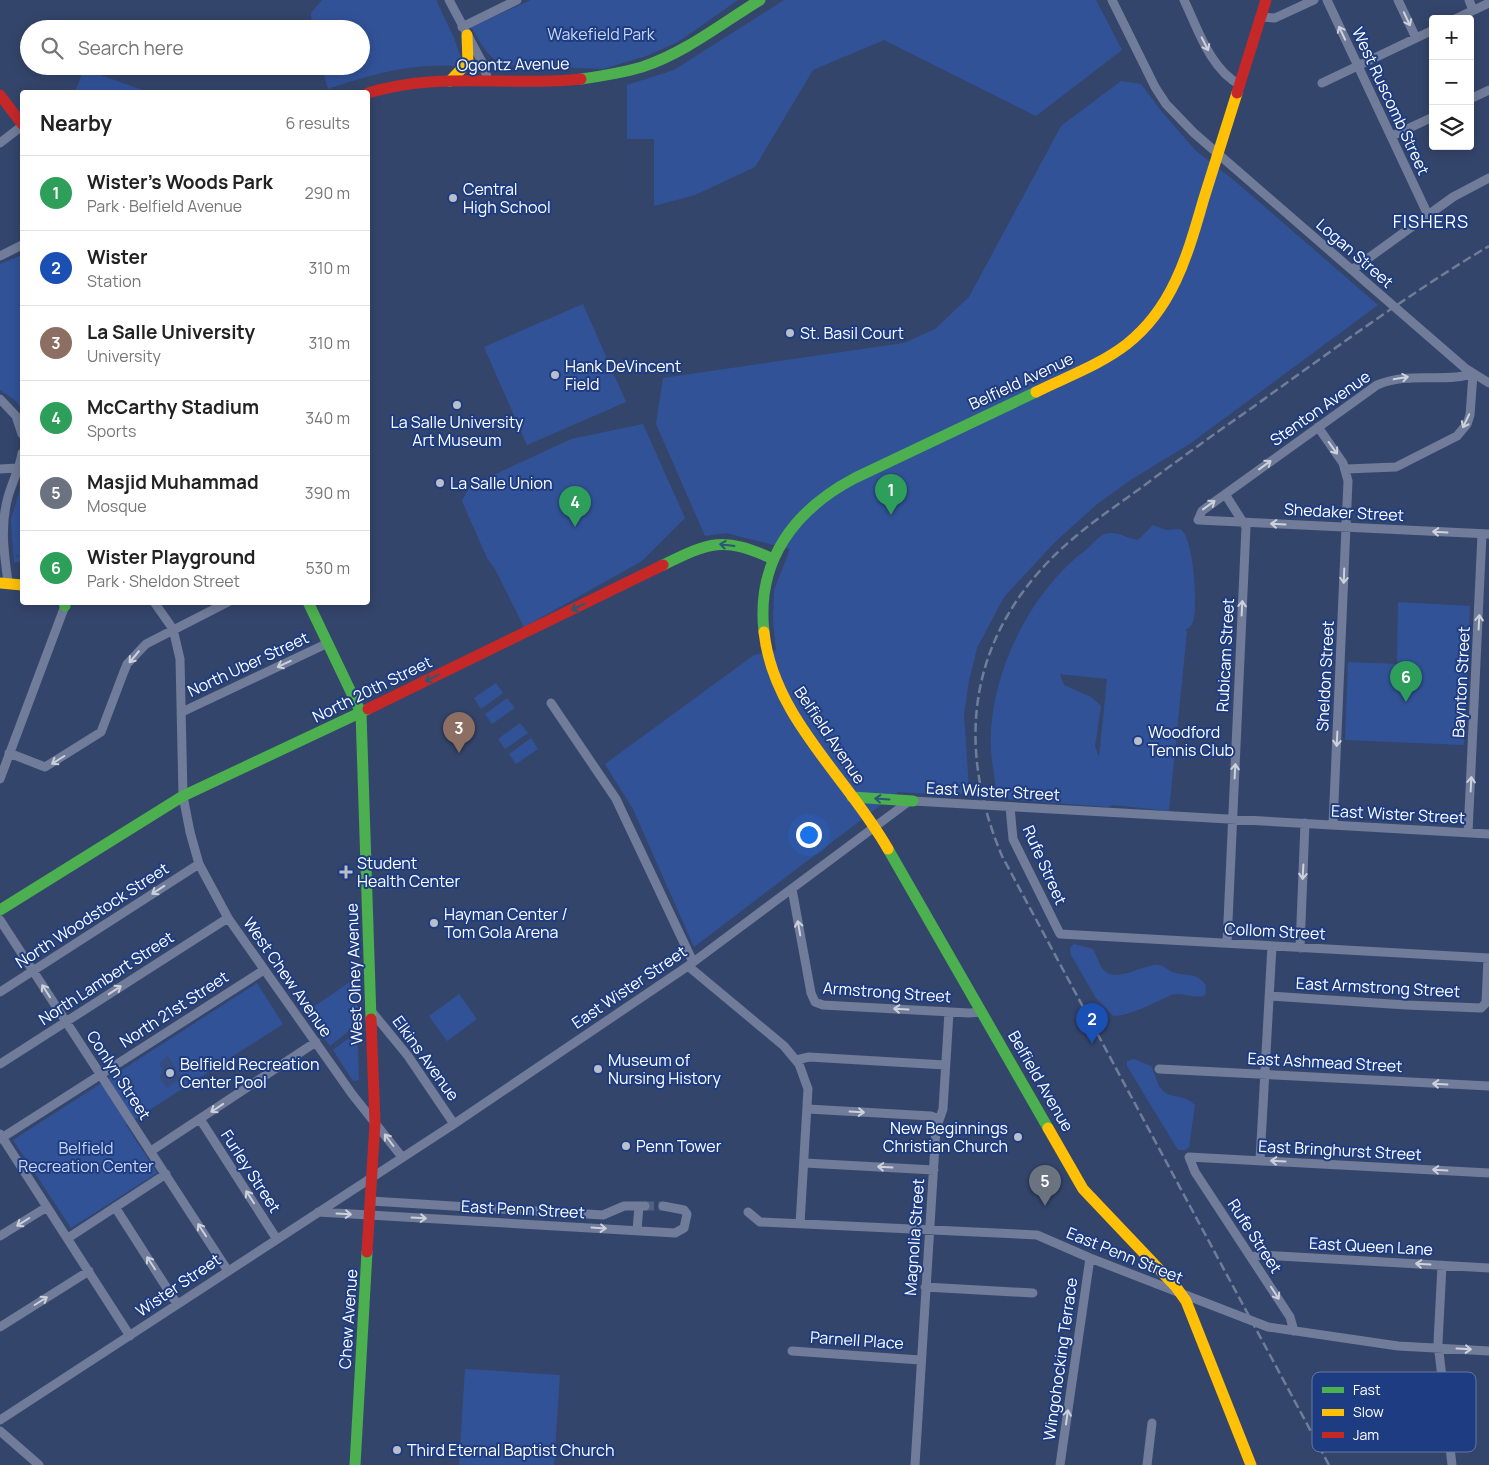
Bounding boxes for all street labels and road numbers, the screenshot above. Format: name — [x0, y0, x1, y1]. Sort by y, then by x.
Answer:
street label: West Ruscomb Street — [1347, 24, 1435, 178]
street label: Ogontz Avenue — [456, 52, 570, 76]
street label: Logan Street — [1312, 213, 1398, 293]
street label: Belfield Avenue — [965, 347, 1077, 415]
street label: Stenton Avenue — [1266, 365, 1374, 451]
street label: Shedaker Street — [1283, 498, 1405, 526]
street label: Rubicam Street — [1211, 597, 1239, 713]
street label: Sheldon Street — [1311, 620, 1339, 732]
street label: North Uber Street — [184, 626, 312, 702]
street label: Baynton Street — [1447, 626, 1475, 738]
street label: North 20th Street — [309, 651, 435, 727]
street label: Belfield Avenue — [789, 682, 871, 788]
street label: East Wister Street — [925, 777, 1061, 805]
street label: East Wister Street — [1330, 800, 1466, 828]
street label: Rufe Street — [1018, 822, 1072, 908]
street label: North Woodstock Street — [11, 857, 173, 973]
street label: West Olney Avenue — [341, 903, 367, 1045]
street label: West Chew Avenue — [238, 913, 338, 1041]
street label: Collom Street — [1224, 917, 1326, 945]
street label: North Lambert Street — [34, 926, 178, 1030]
street label: East Wister Street — [567, 940, 691, 1034]
street label: North 21st Street — [115, 966, 233, 1052]
street label: East Armstrong Street — [1295, 972, 1461, 1002]
street label: Armstrong Street — [822, 977, 952, 1007]
street label: Elkins Avenue — [388, 1011, 464, 1105]
street label: Conlyn Street — [82, 1026, 156, 1124]
street label: Belfield Avenue — [1003, 1027, 1079, 1135]
street label: East Ashmead Street — [1247, 1047, 1403, 1077]
street label: Furley Street — [216, 1125, 286, 1217]
street label: East Bringhurst Street — [1258, 1135, 1422, 1165]
street label: Magnolia Street — [899, 1178, 929, 1296]
street label: East Penn Street — [461, 1195, 585, 1223]
street label: Rufe Street — [1223, 1195, 1287, 1277]
street label: East Penn Street — [1063, 1222, 1187, 1288]
street label: East Queen Lane — [1308, 1232, 1434, 1260]
street label: Wister Street — [131, 1248, 225, 1322]
street label: Chew Avenue — [334, 1268, 362, 1370]
street label: Wingohocking Terrace — [1038, 1276, 1082, 1442]
street label: Parnell Place — [810, 1326, 904, 1354]

